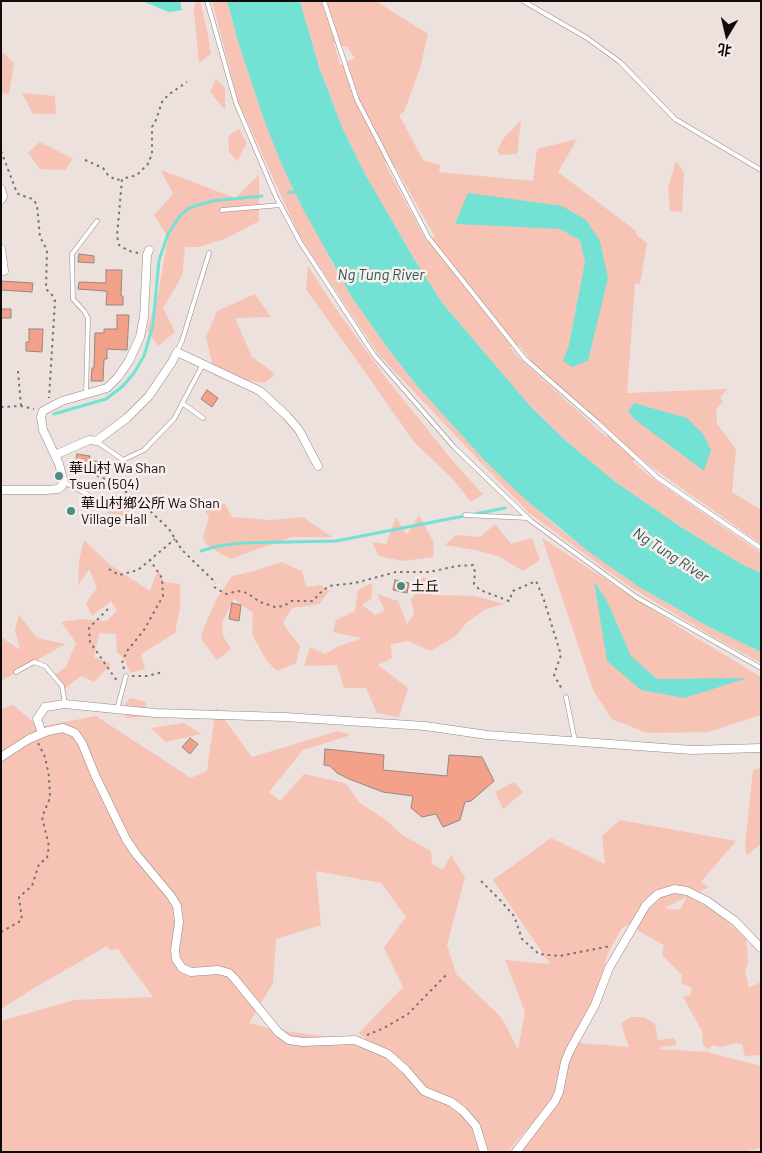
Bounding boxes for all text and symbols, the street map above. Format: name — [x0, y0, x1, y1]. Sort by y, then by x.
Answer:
north arrow — [702, 10, 752, 60]
text: 北 — [716, 41, 733, 60]
water label: Ng Tung River — [338, 266, 424, 284]
place label: 華山村 Wa Shan Tsuen (504) — [69, 460, 166, 492]
marker: 華山村 Wa Shan Tsuen (504) — [53, 470, 65, 482]
place label: 華山村鄉公所 Wa Shan Village Hall — [81, 495, 220, 528]
marker: 華山村鄉公所 Wa Shan Village Hall — [65, 505, 77, 517]
water label: Ng Tung River — [630, 524, 712, 586]
place label: 土丘 — [411, 578, 439, 594]
marker: 土丘 — [395, 580, 407, 592]

